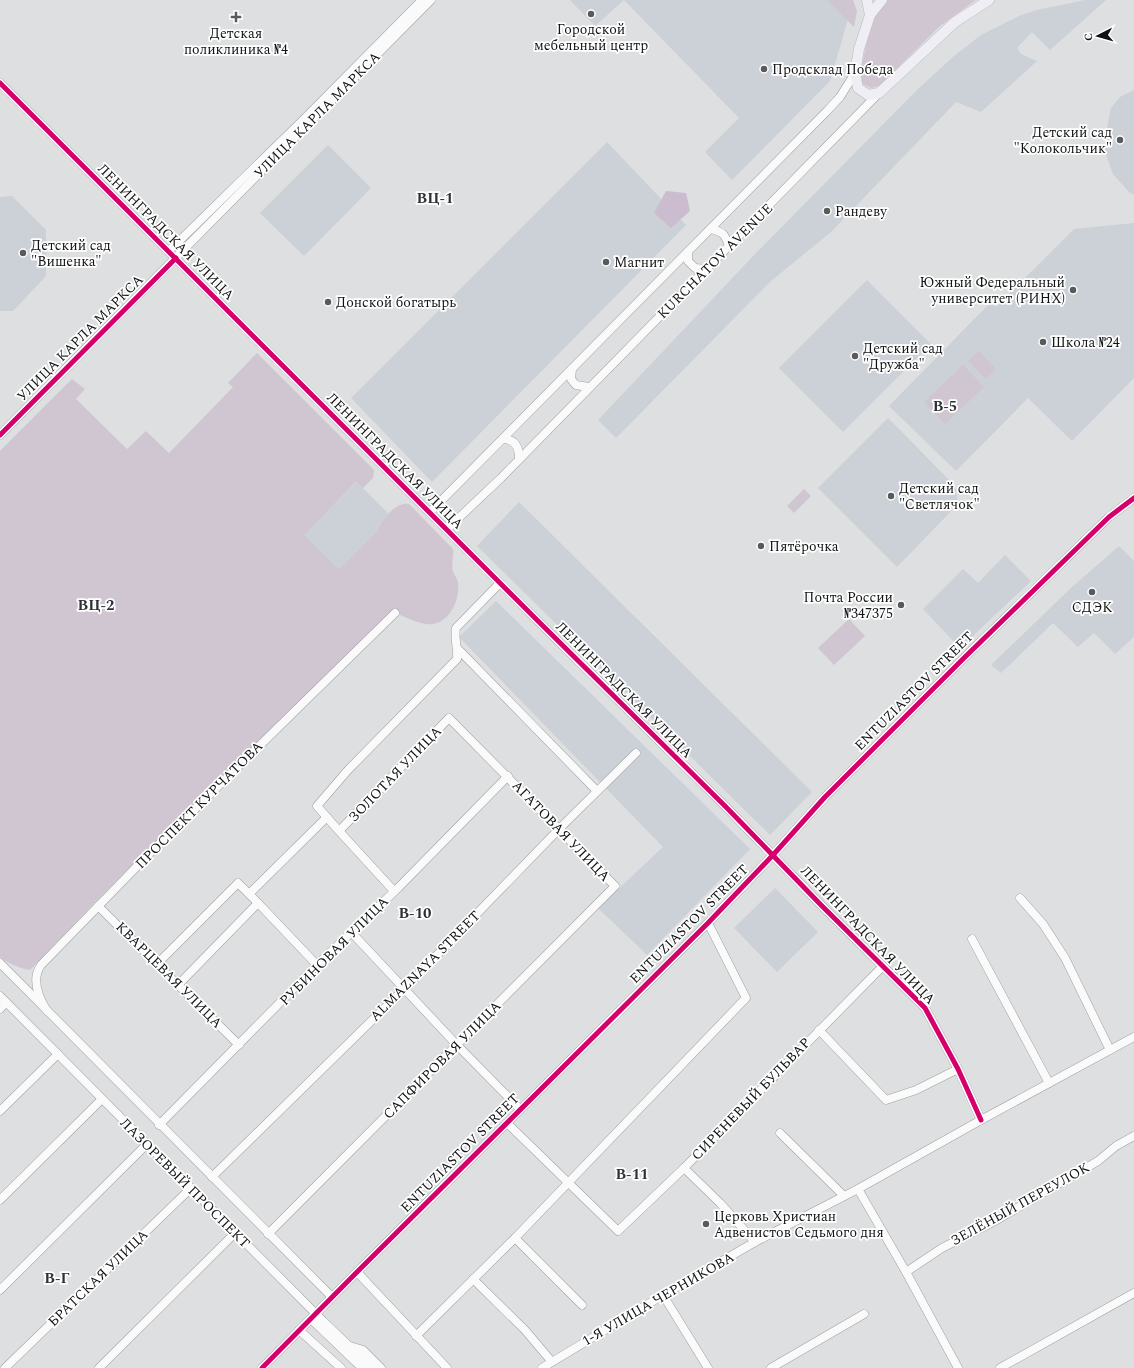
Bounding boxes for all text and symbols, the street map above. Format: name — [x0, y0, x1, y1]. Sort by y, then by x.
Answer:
marker: Городской мебельный центр — [586, 9, 596, 19]
marker: Детская поликлиника №4 — [230, 11, 242, 23]
north arrow — [1078, 16, 1118, 56]
place label: Городской мебельный центр — [534, 19, 648, 56]
place label: Детская поликлиника №4 — [184, 23, 288, 60]
text: С — [1080, 32, 1097, 42]
street label: УЛИЦА КАРЛА МАРКСА — [249, 46, 386, 183]
place label: Продсклад Победа — [772, 59, 893, 80]
marker: Продсклад Победа — [759, 64, 769, 74]
place label: Детский сад "Колокольчик" — [1014, 122, 1112, 159]
marker: Детский сад "Колокольчик" — [1115, 135, 1125, 145]
street label: ЛЕНИНГРАДСКАЯ УЛИЦА — [93, 159, 240, 306]
district label: ВЦ-1 — [417, 187, 453, 210]
street label: KURCHATOV AVENUE — [652, 198, 778, 324]
place label: Рандеву — [835, 201, 888, 222]
marker: Рандеву — [822, 206, 832, 216]
place label: Детский сад "Вишенка" — [31, 235, 111, 272]
marker: Детский сад "Вишенка" — [18, 248, 28, 258]
place label: Магнит — [614, 252, 664, 273]
marker: Магнит — [601, 257, 611, 267]
street label: УЛИЦА КАРЛА МАРКСА — [12, 269, 149, 406]
place label: Южный Федеральный университет (РИНХ) — [919, 272, 1065, 309]
marker: Южный Федеральный университет (РИНХ) — [1068, 285, 1078, 295]
place label: Донской богатырь — [336, 292, 456, 313]
marker: Донской богатырь — [323, 297, 333, 307]
place label: Школа №24 — [1051, 332, 1120, 353]
marker: Школа №24 — [1038, 337, 1048, 347]
place label: Детский сад "Дружба" — [863, 338, 943, 375]
marker: Детский сад "Дружба" — [850, 351, 860, 361]
street label: ЛЕНИНГРАДСКАЯ УЛИЦА — [322, 388, 469, 535]
district label: В-5 — [933, 395, 957, 418]
place label: Детский сад "Светлячок" — [899, 478, 980, 515]
marker: Детский сад "Светлячок" — [886, 491, 896, 501]
place label: Пятёрочка — [769, 536, 839, 557]
marker: Пятёрочка — [756, 541, 766, 551]
place label: Почта России №347375 — [804, 587, 893, 624]
marker: СДЭК — [1087, 587, 1097, 597]
district label: ВЦ-2 — [78, 594, 114, 617]
place label: СДЭК — [1072, 597, 1112, 618]
marker: Почта России №347375 — [896, 600, 906, 610]
street label: ЛЕНИНГРАДСКАЯ УЛИЦА — [551, 617, 698, 764]
street label: ENTUZIASTOV STREET — [850, 627, 978, 755]
street label: ЗОЛОТАЯ УЛИЦА — [343, 721, 447, 827]
street label: ПРОСПЕКТ КУРЧАТОВА — [130, 736, 268, 874]
street label: АГАТОВАЯ УЛИЦА — [507, 776, 615, 887]
street label: ENTUZIASTOV STREET — [625, 860, 753, 988]
street label: ЛЕНИНГРАДСКАЯ УЛИЦА — [796, 861, 941, 1010]
street label: РУБИНОВАЯ УЛИЦА — [275, 891, 394, 1010]
district label: В-10 — [399, 902, 431, 925]
street label: ALMAZNAYA STREET — [365, 906, 485, 1026]
street label: КВАРЦЕВАЯ УЛИЦА — [111, 917, 228, 1034]
street label: САПФИРОВАЯ УЛИЦА — [378, 996, 506, 1124]
street label: СИРЕНЕВЫЙ БУЛЬВАР — [687, 1033, 816, 1165]
street label: ENTUZIASTOV STREET — [396, 1089, 524, 1217]
street label: ЛАЗОРЕВЫЙ ПРОСПЕКТ — [115, 1113, 255, 1253]
street label: ЗЕЛЁНЫЙ ПЕРЕУЛОК — [947, 1157, 1093, 1251]
district label: В-11 — [616, 1163, 648, 1186]
place label: Церковь Христиан Адвенистов Седьмого дня — [714, 1206, 884, 1243]
marker: Церковь Христиан Адвенистов Седьмого дня — [701, 1219, 711, 1229]
street label: БРАТСКАЯ УЛИЦА — [43, 1224, 153, 1332]
street label: 1-Я УЛИЦА ЧЕРНИКОВА — [578, 1246, 738, 1351]
district label: В-Г — [44, 1267, 70, 1290]

